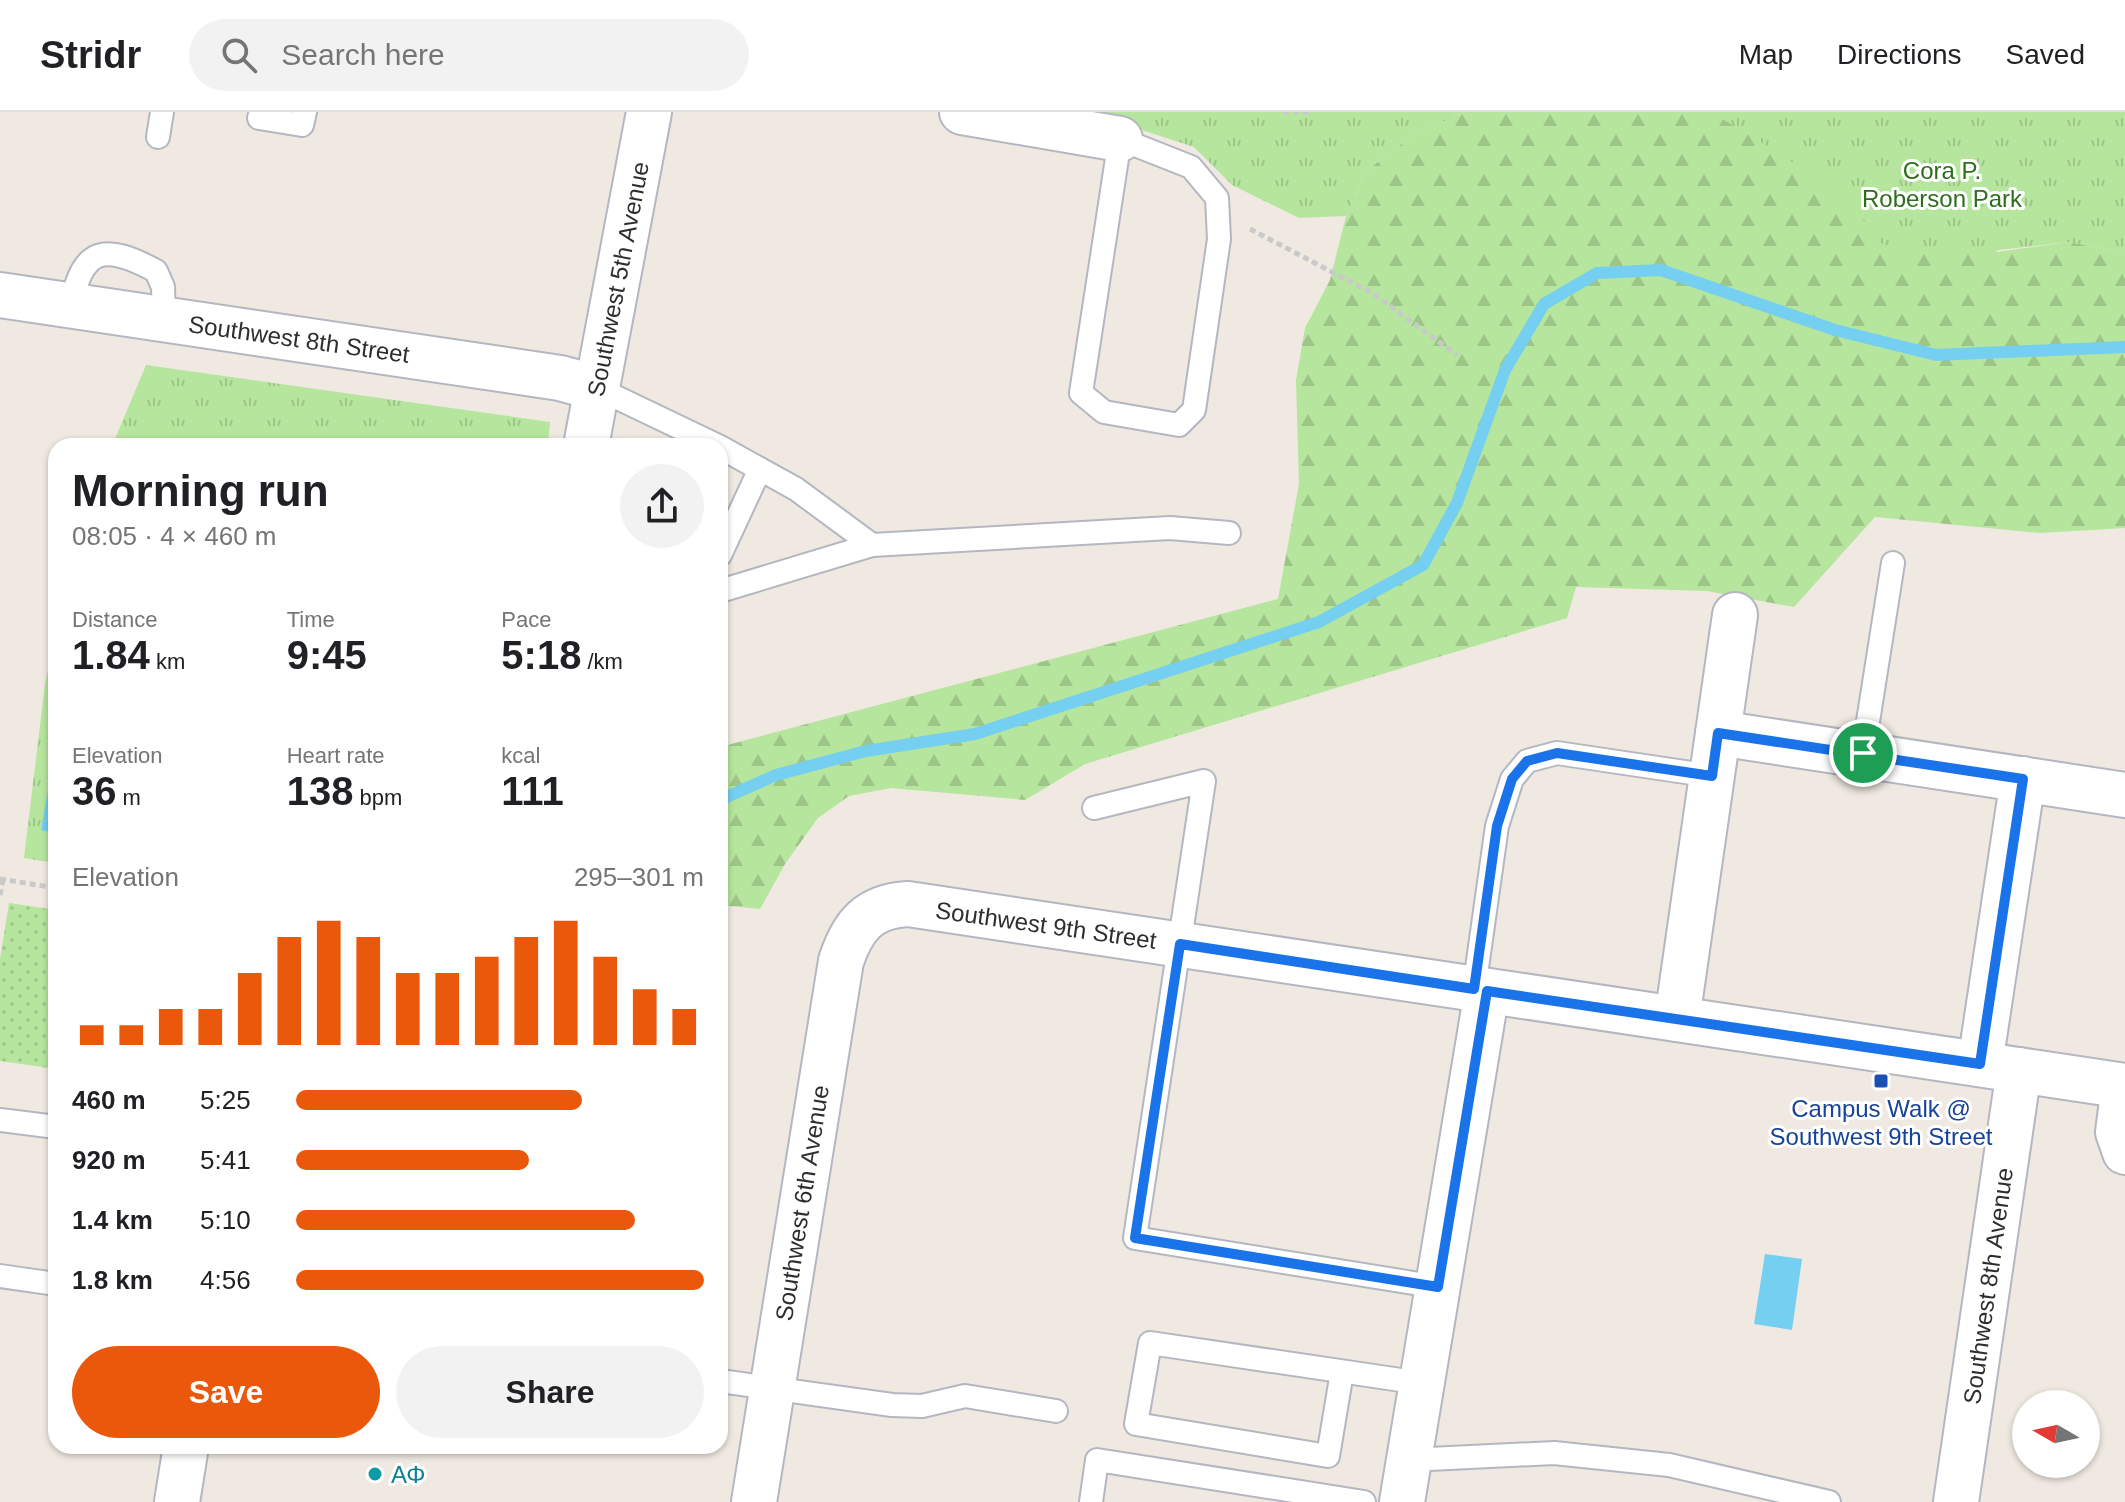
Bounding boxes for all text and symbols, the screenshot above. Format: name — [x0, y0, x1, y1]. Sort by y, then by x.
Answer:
search box — [189, 19, 749, 91]
icon: search — [217, 33, 261, 77]
text: Stridr — [40, 34, 141, 76]
text: Search here — [281, 38, 445, 71]
text: Map — [1739, 39, 1793, 70]
text: Directions — [1837, 39, 1962, 70]
text: Saved — [2006, 39, 2085, 70]
park label: Cora P. Roberson Park — [1862, 157, 2023, 212]
street label: Southwest 5th Avenue — [582, 159, 654, 399]
street label: Southwest 8th Street — [187, 310, 412, 368]
button: share — [620, 464, 704, 548]
text: Morning run — [72, 466, 329, 515]
text: 08:05 · 4 × 460 m — [72, 521, 277, 551]
text: Distance — [72, 607, 158, 632]
text: Time — [287, 607, 335, 632]
text: Pace — [501, 607, 551, 632]
text: 1.84 — [72, 633, 150, 677]
text: 9:45 — [287, 633, 367, 677]
text: 5:18 — [501, 633, 581, 677]
text: km — [150, 649, 185, 674]
text: /km — [581, 649, 623, 674]
pin — [1829, 719, 1897, 787]
icon: arrive — [1841, 731, 1885, 775]
text: Elevation — [72, 743, 163, 768]
text: Heart rate — [287, 743, 384, 768]
text: kcal — [501, 743, 540, 768]
text: 36 — [72, 769, 117, 813]
text: 138 — [287, 769, 353, 813]
text: 111 — [501, 769, 564, 813]
text: m — [117, 785, 141, 810]
text: bpm — [353, 785, 402, 810]
text: Elevation — [72, 862, 179, 892]
text: 295–301 m — [574, 862, 704, 892]
street label: Southwest 9th Street — [934, 896, 1159, 954]
marker: Campus Walk @ Southwest 9th Street — [1872, 1072, 1890, 1090]
street label: Southwest 6th Avenue — [770, 1083, 834, 1323]
text: 460 m — [72, 1085, 146, 1115]
text: 5:25 — [200, 1085, 251, 1115]
place label: Campus Walk @ Southwest 9th Street — [1770, 1095, 1993, 1150]
text: 920 m — [72, 1145, 146, 1175]
text: 5:41 — [200, 1145, 251, 1175]
street label: Southwest 8th Avenue — [1958, 1166, 2018, 1406]
text: 1.4 km — [72, 1205, 153, 1235]
text: 5:10 — [200, 1205, 251, 1235]
text: 1.8 km — [72, 1265, 153, 1295]
text: 4:56 — [200, 1265, 251, 1295]
button: Save — [72, 1346, 380, 1438]
button: Share — [396, 1346, 704, 1438]
north arrow — [2012, 1390, 2100, 1478]
map controls — [2012, 1390, 2100, 1478]
place label: ΑΦ — [391, 1461, 425, 1488]
marker: ΑΦ — [366, 1465, 384, 1483]

